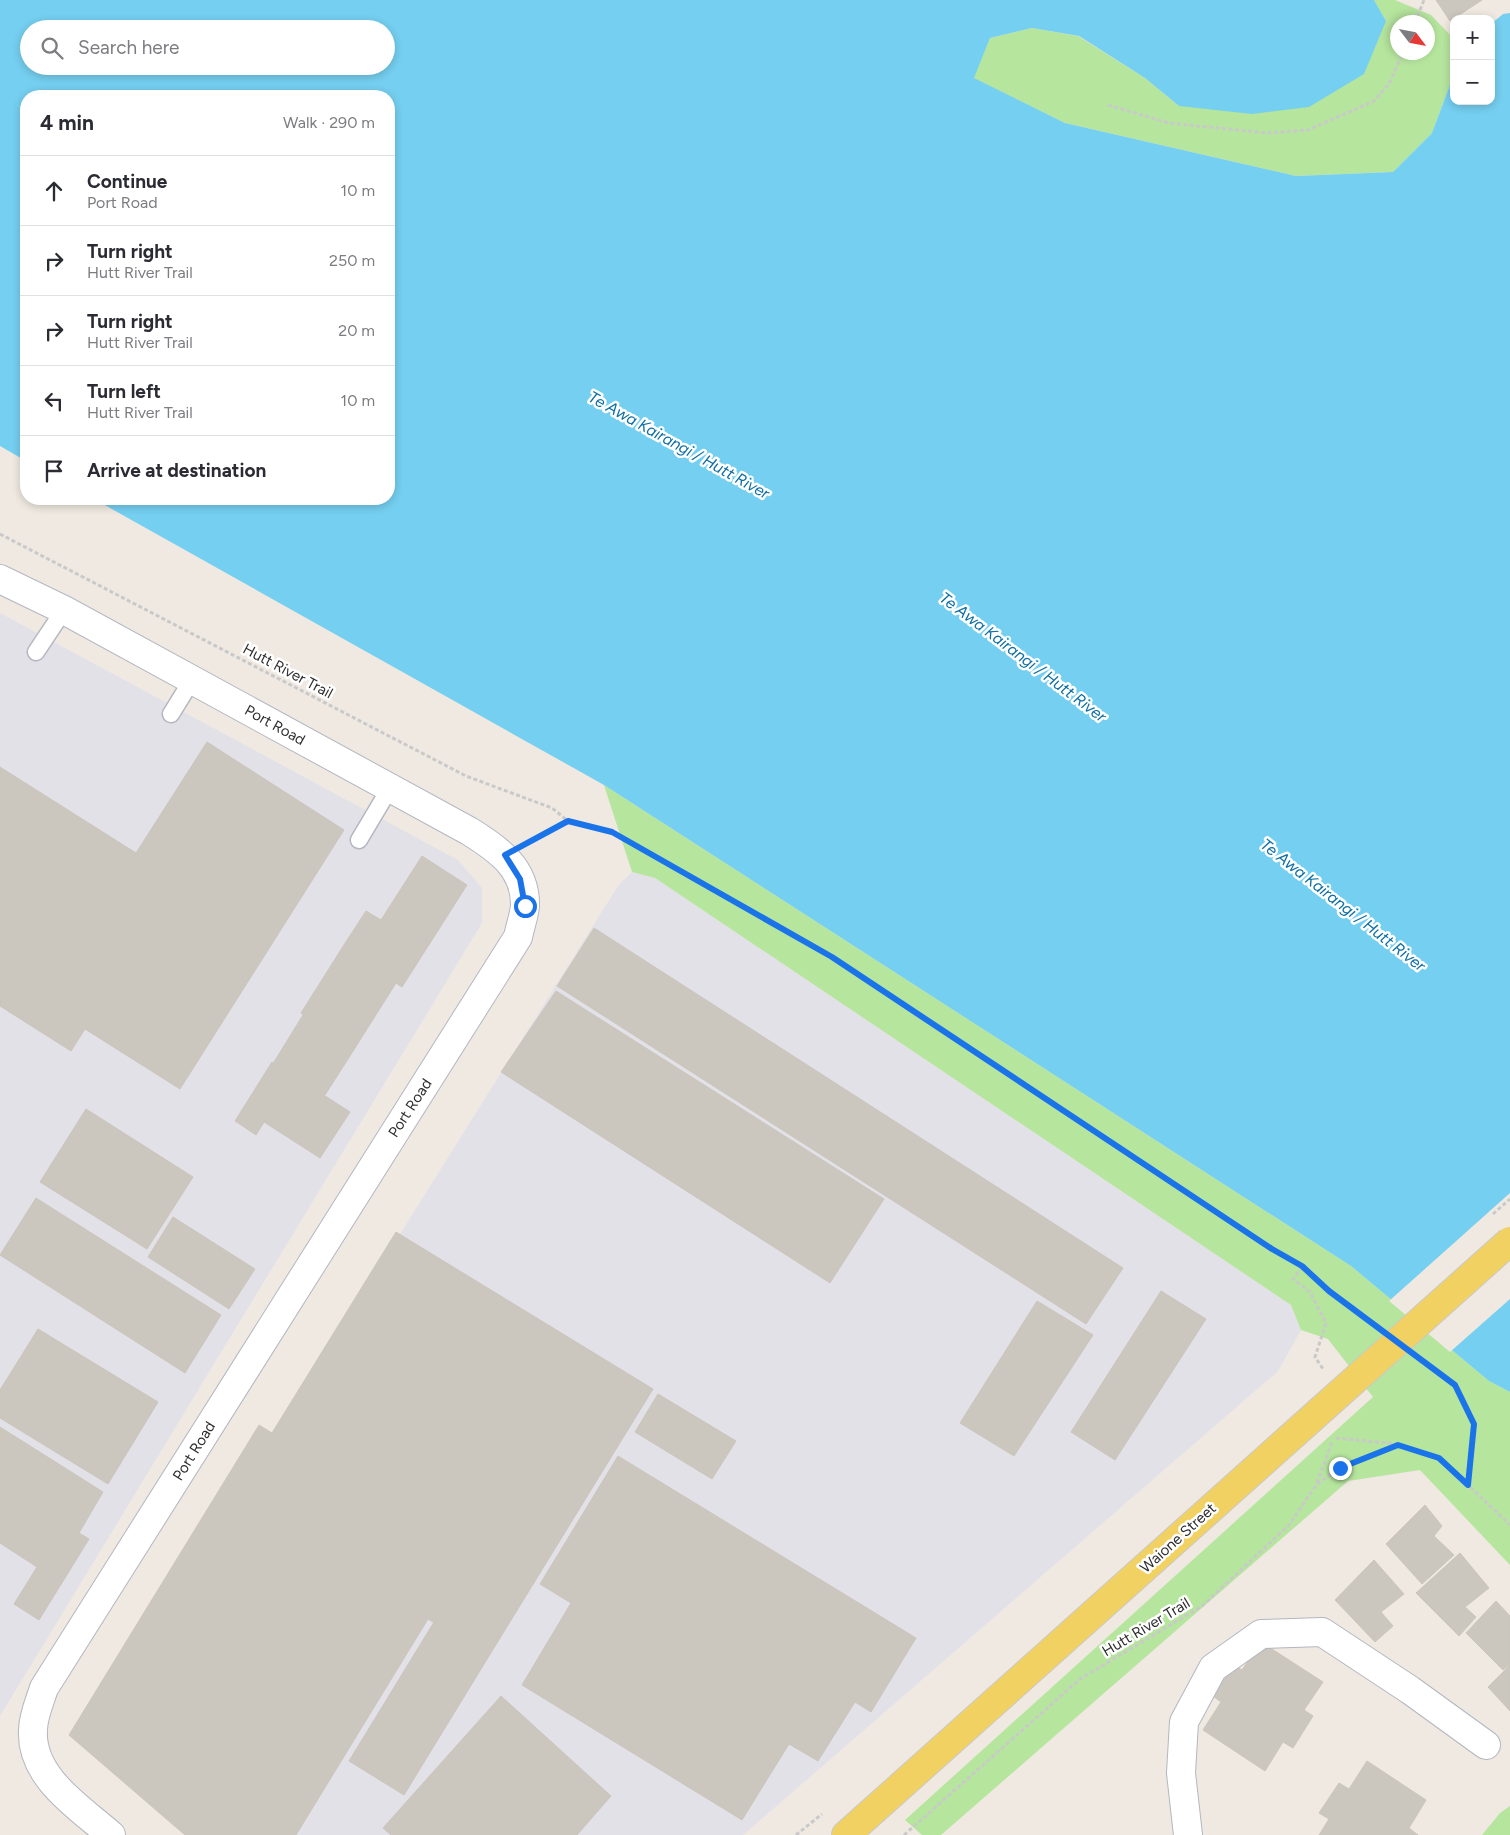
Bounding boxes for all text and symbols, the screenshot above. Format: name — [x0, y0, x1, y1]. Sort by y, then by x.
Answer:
north arrow — [1390, 15, 1435, 60]
map controls — [1450, 15, 1495, 105]
button: + — [1450, 15, 1495, 60]
search box — [20, 20, 395, 75]
icon: search — [38, 34, 66, 62]
text: Search here — [78, 36, 180, 59]
button: − — [1450, 60, 1495, 105]
text: 4 min — [40, 110, 94, 135]
text: Walk · 290 m — [283, 113, 375, 132]
text: Continue — [87, 170, 167, 193]
icon: ahead — [40, 177, 68, 205]
text: 10 m — [341, 181, 375, 200]
text: Port Road — [87, 193, 158, 212]
text: Turn right — [87, 240, 173, 263]
icon: right — [40, 247, 68, 275]
text: 250 m — [329, 251, 375, 270]
text: Hutt River Trail — [87, 263, 193, 282]
text: Turn right — [87, 310, 173, 333]
icon: right — [40, 317, 68, 345]
text: 20 m — [338, 321, 375, 340]
text: Hutt River Trail — [87, 333, 193, 352]
text: Turn left — [87, 380, 161, 403]
icon: left — [40, 387, 68, 415]
water label: Te Awa Kairangi / Hutt River — [585, 387, 773, 503]
text: 10 m — [341, 391, 375, 410]
text: Hutt River Trail — [87, 403, 193, 422]
icon: arrive — [40, 457, 68, 485]
text: Arrive at destination — [87, 459, 266, 482]
water label: Te Awa Kairangi / Hutt River — [936, 588, 1111, 726]
street label: Hutt River Trail — [240, 640, 336, 702]
street label: Port Road — [242, 701, 308, 749]
water label: Te Awa Kairangi / Hutt River — [1257, 835, 1430, 976]
route start — [514, 895, 537, 918]
street label: Port Road — [384, 1075, 436, 1141]
street label: Port Road — [169, 1418, 219, 1484]
route end — [1329, 1457, 1352, 1480]
street label: Waione Street — [1136, 1499, 1220, 1577]
street label: Hutt River Trail — [1099, 1594, 1193, 1660]

